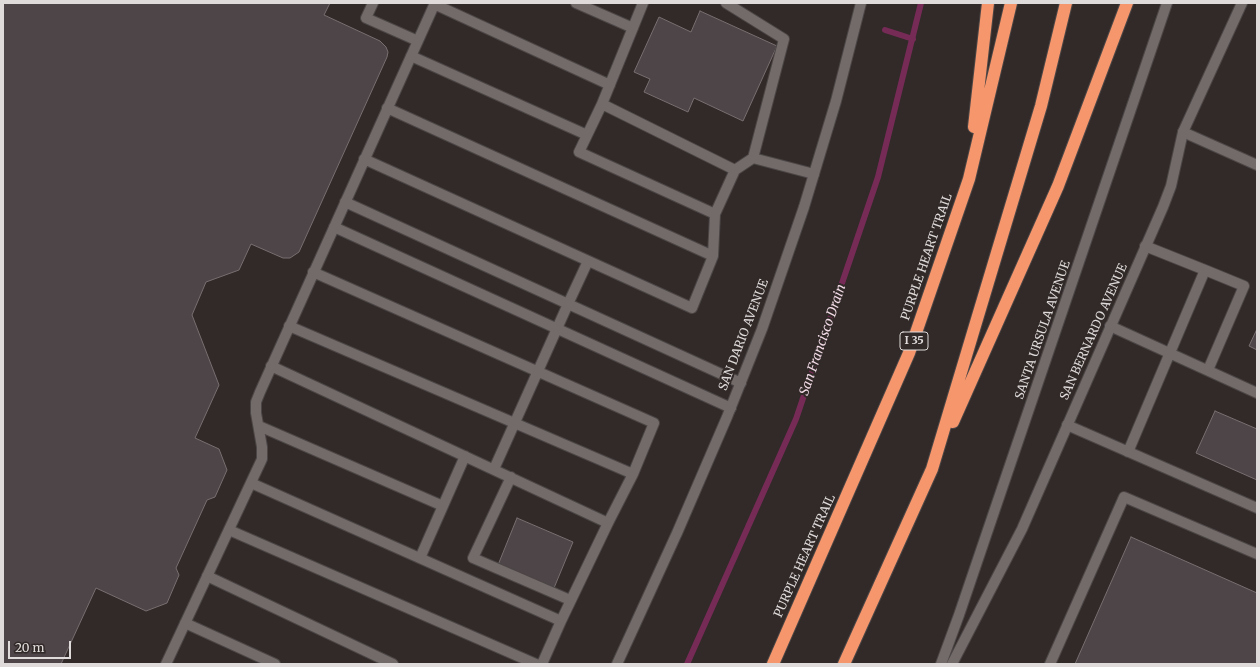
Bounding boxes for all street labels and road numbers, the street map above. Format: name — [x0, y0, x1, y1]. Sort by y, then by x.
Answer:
street label: PURPLE HEART TRAIL — [899, 192, 955, 322]
street label: SANTA URSULA AVENUE — [1013, 259, 1073, 401]
street label: SAN BERNARDO AVENUE — [1057, 262, 1131, 402]
street label: SAN DARIO AVENUE — [716, 277, 772, 393]
road number: I 35 — [900, 332, 928, 350]
street label: PURPLE HEART TRAIL — [771, 492, 839, 620]

